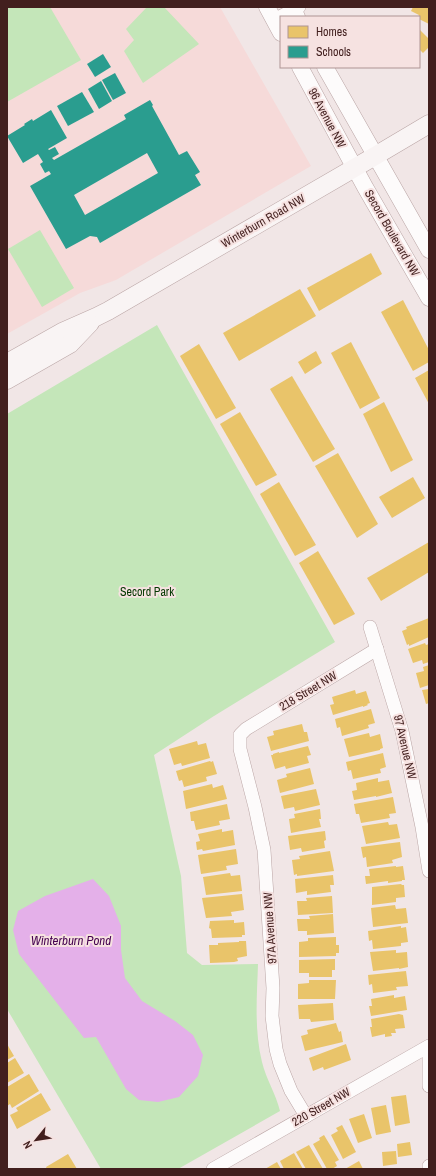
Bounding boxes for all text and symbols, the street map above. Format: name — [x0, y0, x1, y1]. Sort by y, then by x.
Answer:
legend — [280, 16, 420, 68]
text: Homes — [316, 24, 347, 40]
text: Schools — [316, 44, 351, 60]
street label: 96 Avenue NW — [305, 85, 350, 151]
street label: Secord Boulevard NW — [361, 187, 424, 280]
street label: Winterburn Road NW — [218, 190, 308, 251]
park label: Secord Park — [120, 584, 174, 600]
street label: 218 Street NW — [276, 667, 340, 714]
street label: 97 Avenue NW — [390, 713, 420, 781]
street label: 97A Avenue NW — [259, 891, 280, 964]
water label: Winterburn Pond — [31, 932, 111, 949]
street label: 220 Street NW — [289, 1084, 354, 1130]
north arrow — [16, 1120, 56, 1160]
text: N — [20, 1139, 35, 1151]

